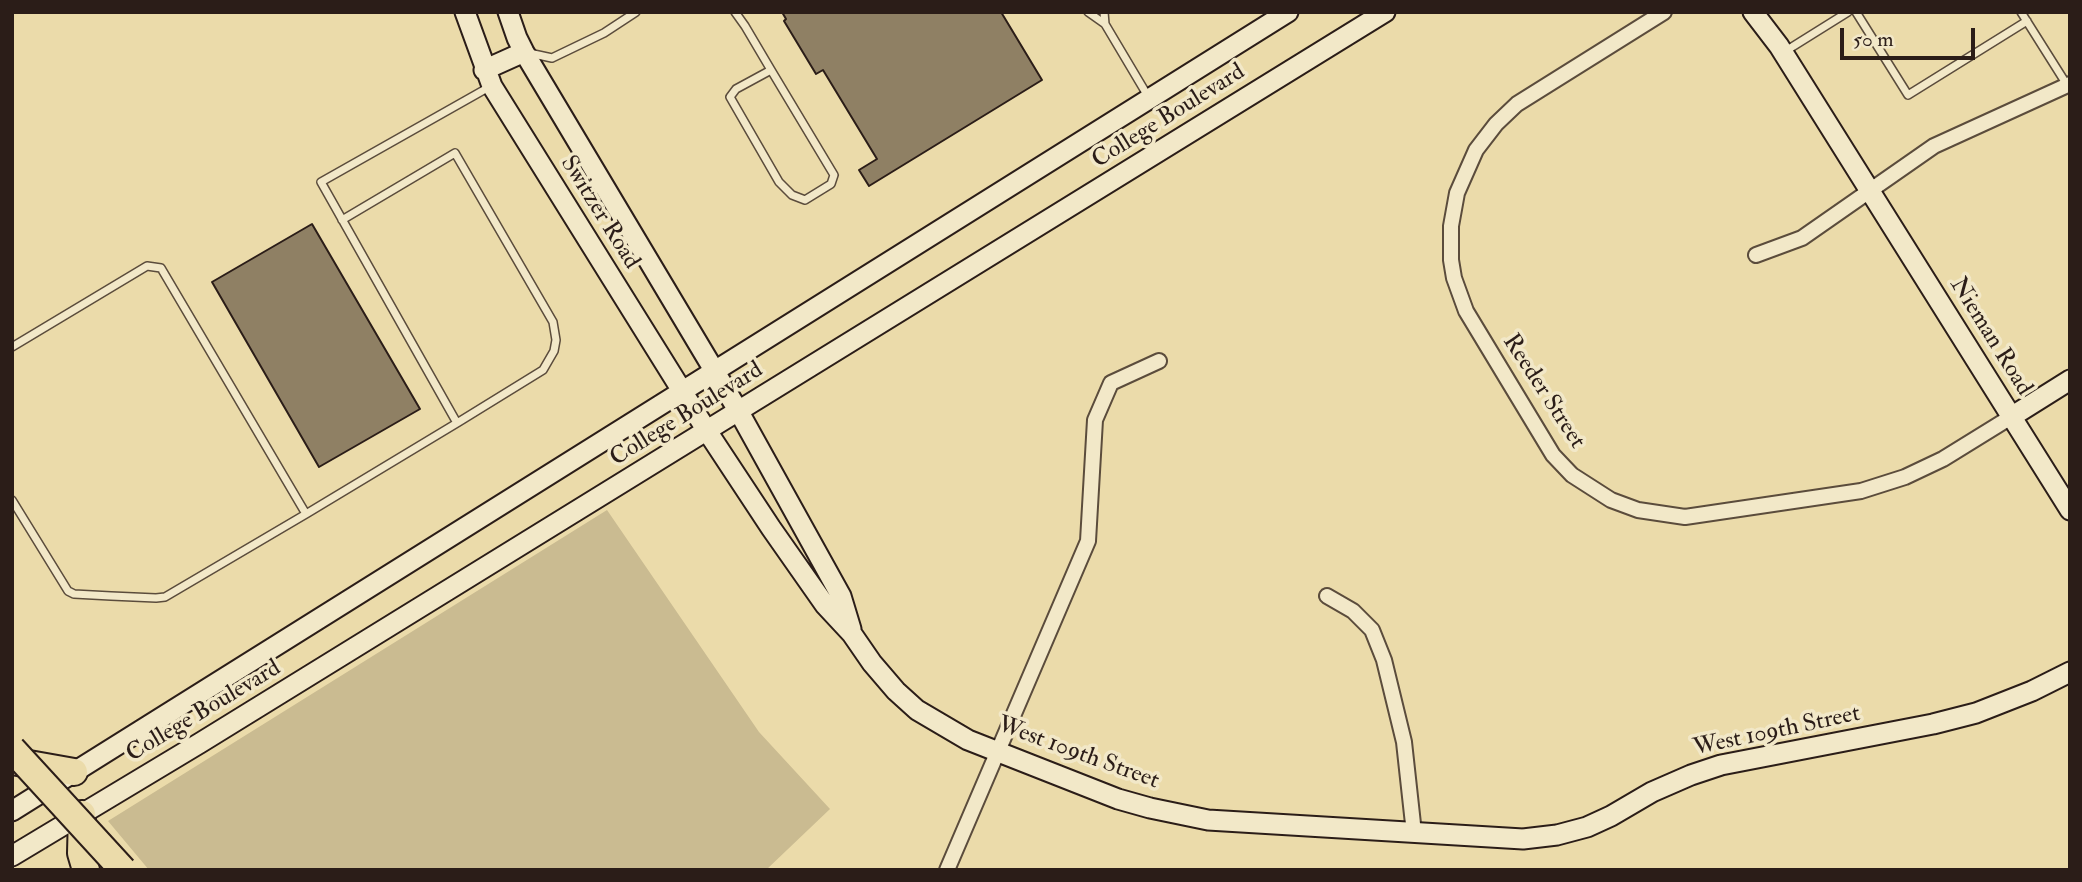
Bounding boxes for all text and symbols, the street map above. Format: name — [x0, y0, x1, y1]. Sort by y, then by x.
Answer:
scale bar — [1844, 14, 1979, 58]
text: 50 m — [1853, 26, 1894, 53]
street label: College Boulevard — [1087, 59, 1251, 175]
street label: Switzer Road — [553, 151, 645, 275]
street label: Nieman Road — [1942, 273, 2038, 401]
street label: Reeder Street — [1495, 329, 1591, 455]
street label: College Boulevard — [605, 357, 769, 473]
street label: College Boulevard — [122, 655, 286, 769]
street label: West 109th Street — [1691, 700, 1863, 764]
street label: West 109th Street — [993, 711, 1163, 797]

